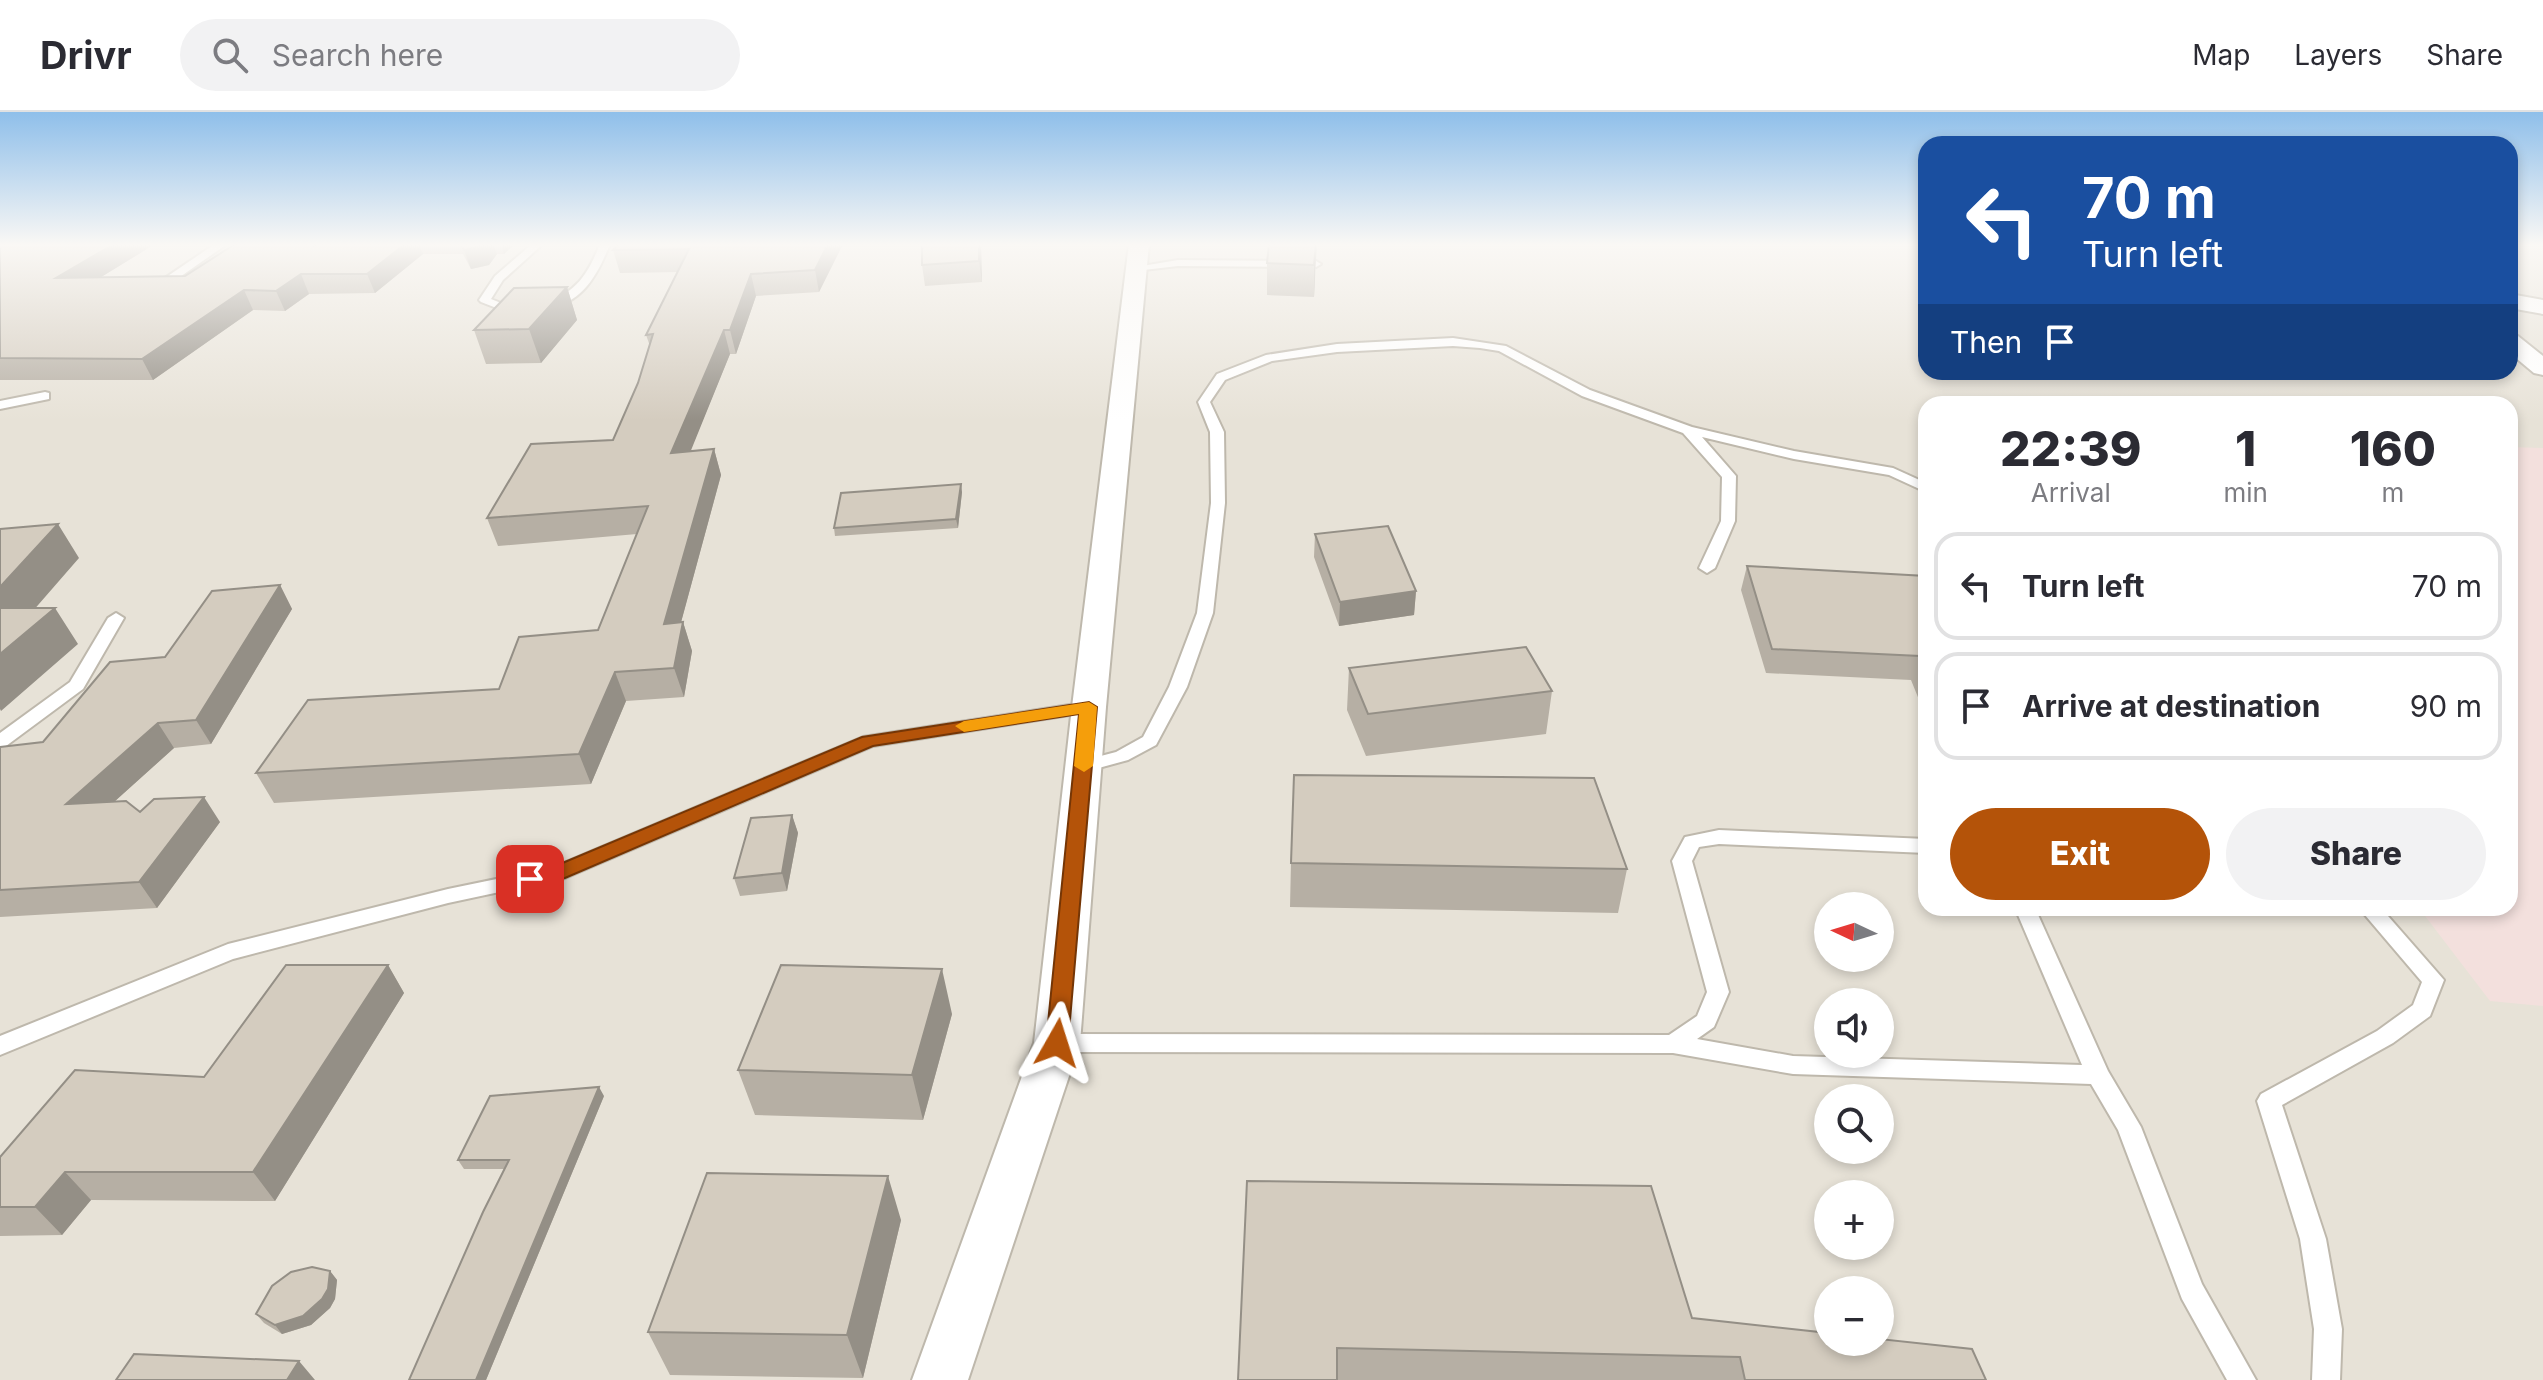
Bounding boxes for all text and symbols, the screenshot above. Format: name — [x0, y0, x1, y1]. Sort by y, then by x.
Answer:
search box — [180, 19, 740, 91]
text: Drivr — [40, 32, 132, 78]
icon: search — [208, 33, 252, 77]
text: Search here — [272, 37, 443, 73]
text: Map — [2192, 38, 2250, 72]
text: Layers — [2294, 38, 2382, 72]
text: Share — [2426, 38, 2503, 72]
text: 70 m — [2082, 164, 2216, 232]
icon: left — [1950, 168, 2054, 272]
text: Turn left — [2082, 232, 2223, 276]
icon: arrive — [2038, 320, 2082, 364]
text: Then — [1950, 324, 2022, 360]
text: 22:39 — [2000, 419, 2141, 478]
text: 1 — [2235, 419, 2256, 478]
text: 160 — [2350, 419, 2436, 478]
text: Arrival — [2031, 477, 2111, 508]
text: min — [2223, 477, 2268, 508]
text: m — [2382, 477, 2404, 508]
icon: left — [1954, 564, 1998, 608]
text: Turn left — [2022, 568, 2144, 604]
text: 70 m — [2412, 568, 2482, 604]
icon: arrive — [1954, 684, 1998, 728]
text: Arrive at destination — [2022, 688, 2320, 724]
text: 90 m — [2410, 688, 2482, 724]
button: Exit — [1950, 808, 2210, 900]
button: Share — [2226, 808, 2486, 900]
pin — [496, 845, 564, 913]
icon: arrive — [508, 857, 552, 901]
north arrow — [1814, 892, 1894, 972]
map controls — [1814, 892, 1894, 1356]
button: sound — [1814, 988, 1894, 1068]
position arrow — [1015, 1001, 1099, 1085]
button: search — [1814, 1084, 1894, 1164]
button: + — [1814, 1180, 1894, 1260]
button: − — [1814, 1276, 1894, 1356]

